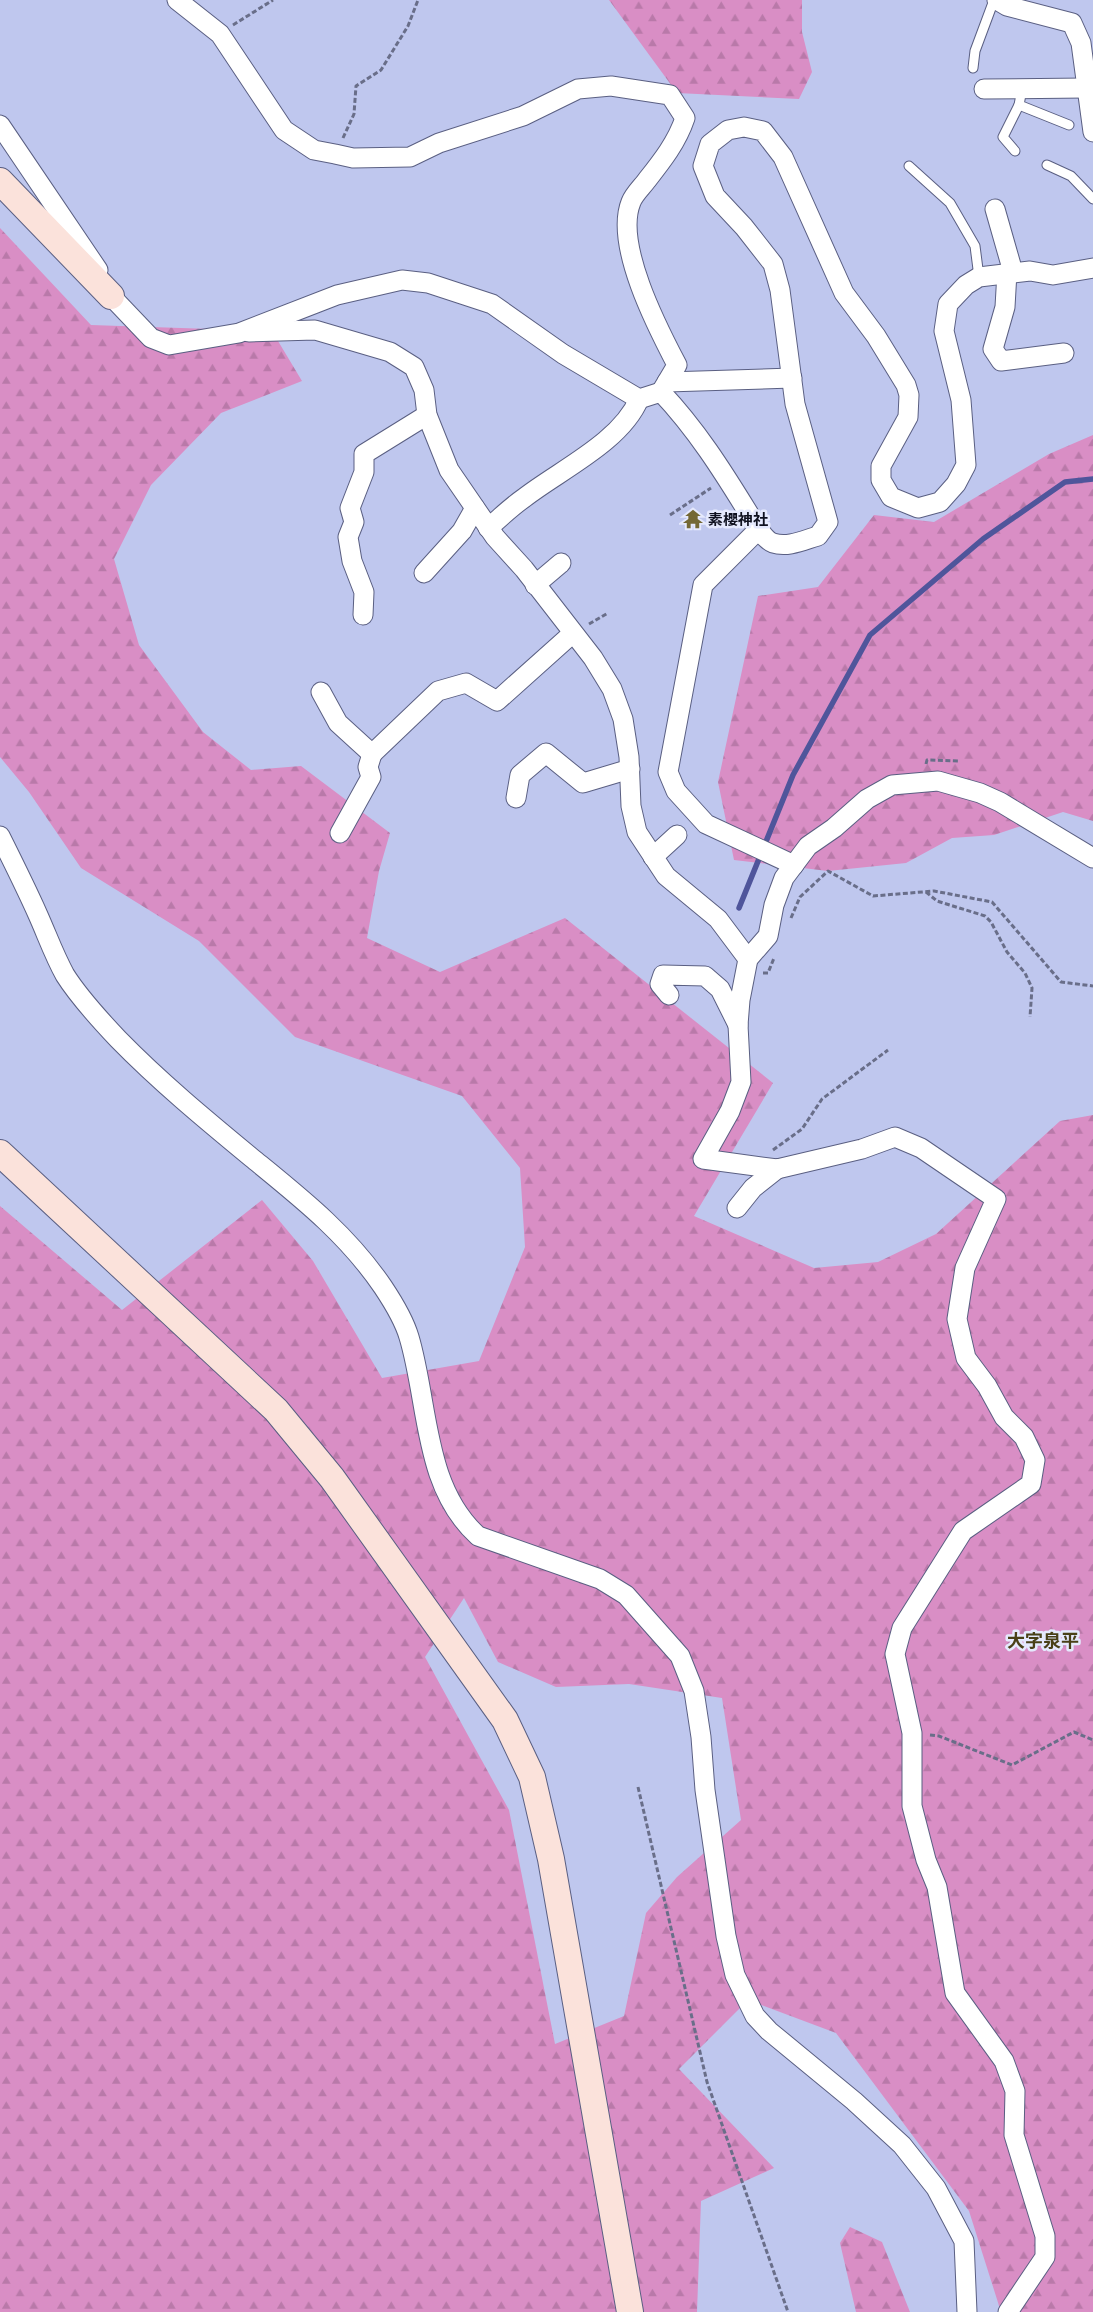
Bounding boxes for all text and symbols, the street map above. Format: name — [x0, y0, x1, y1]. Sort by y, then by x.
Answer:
temple icon: 素櫻神社 — [682, 508, 704, 530]
place label: 素櫻神社 — [708, 510, 768, 529]
district label: 大字泉平 — [1007, 1629, 1079, 1652]

